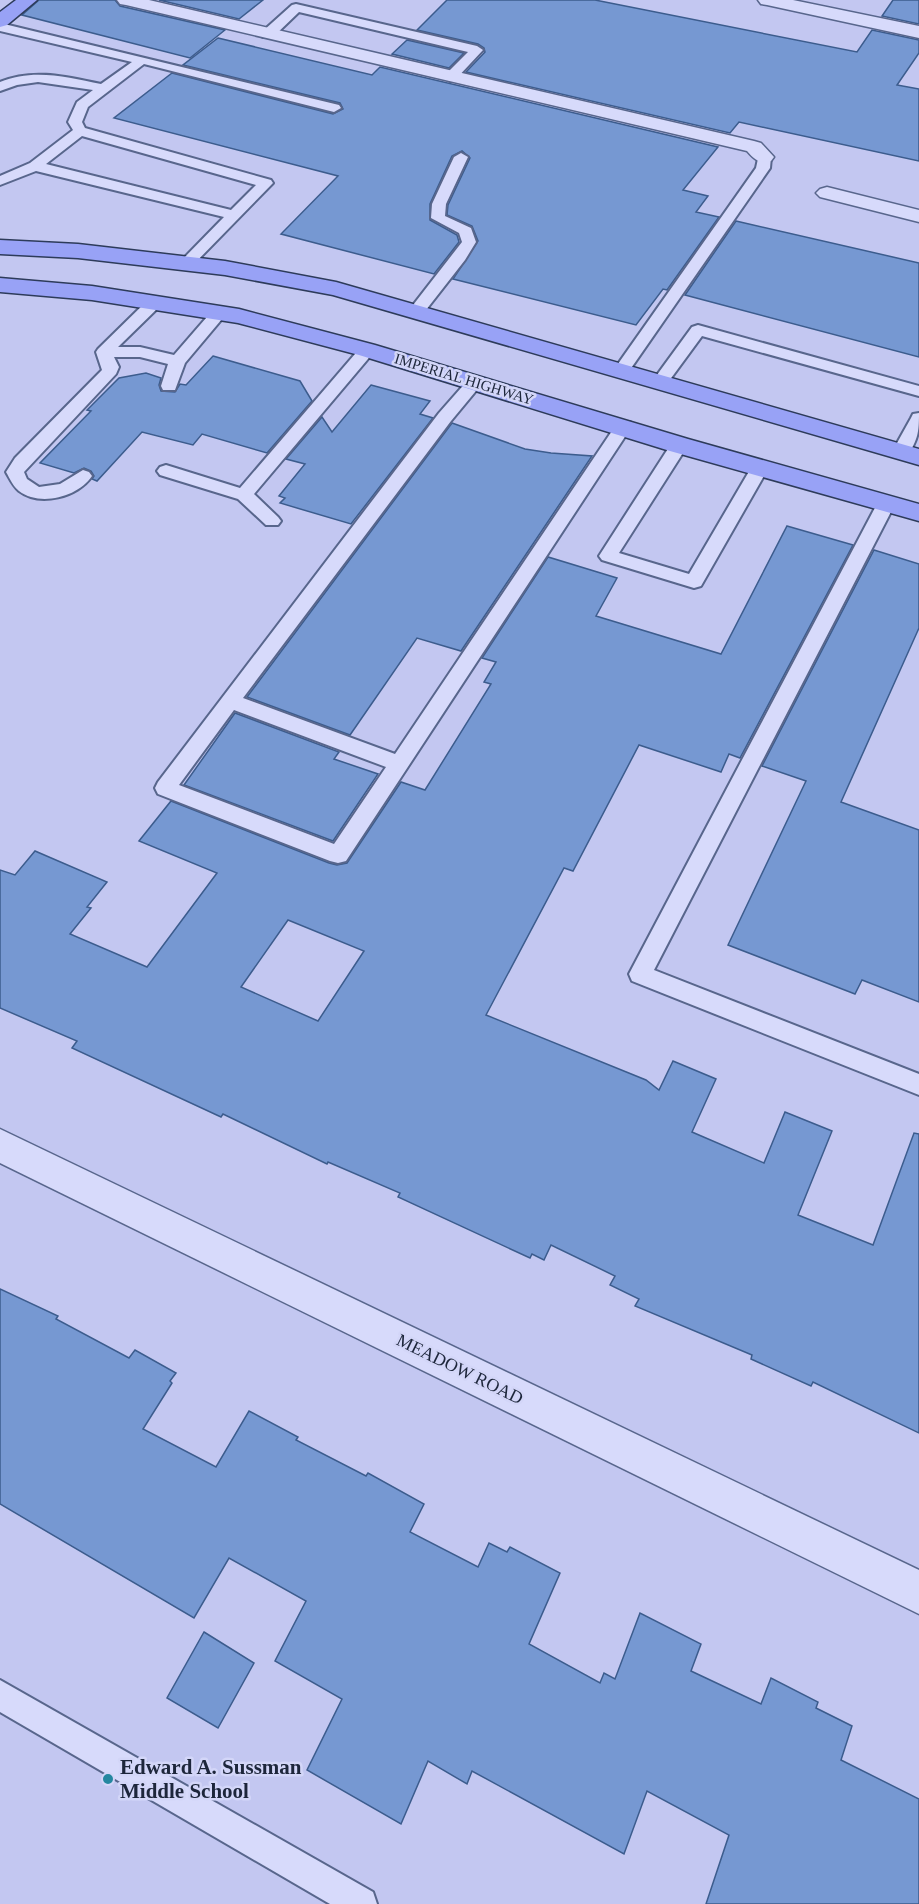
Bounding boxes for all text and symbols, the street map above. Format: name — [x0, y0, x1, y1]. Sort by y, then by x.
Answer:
street label: IMPERIAL HIGHWAY — [393, 350, 535, 408]
street label: MEADOW ROAD — [394, 1330, 526, 1408]
place label: Edward A. Sussman Middle School — [120, 1755, 302, 1803]
marker: Edward A. Sussman Middle School — [101, 1772, 115, 1786]

